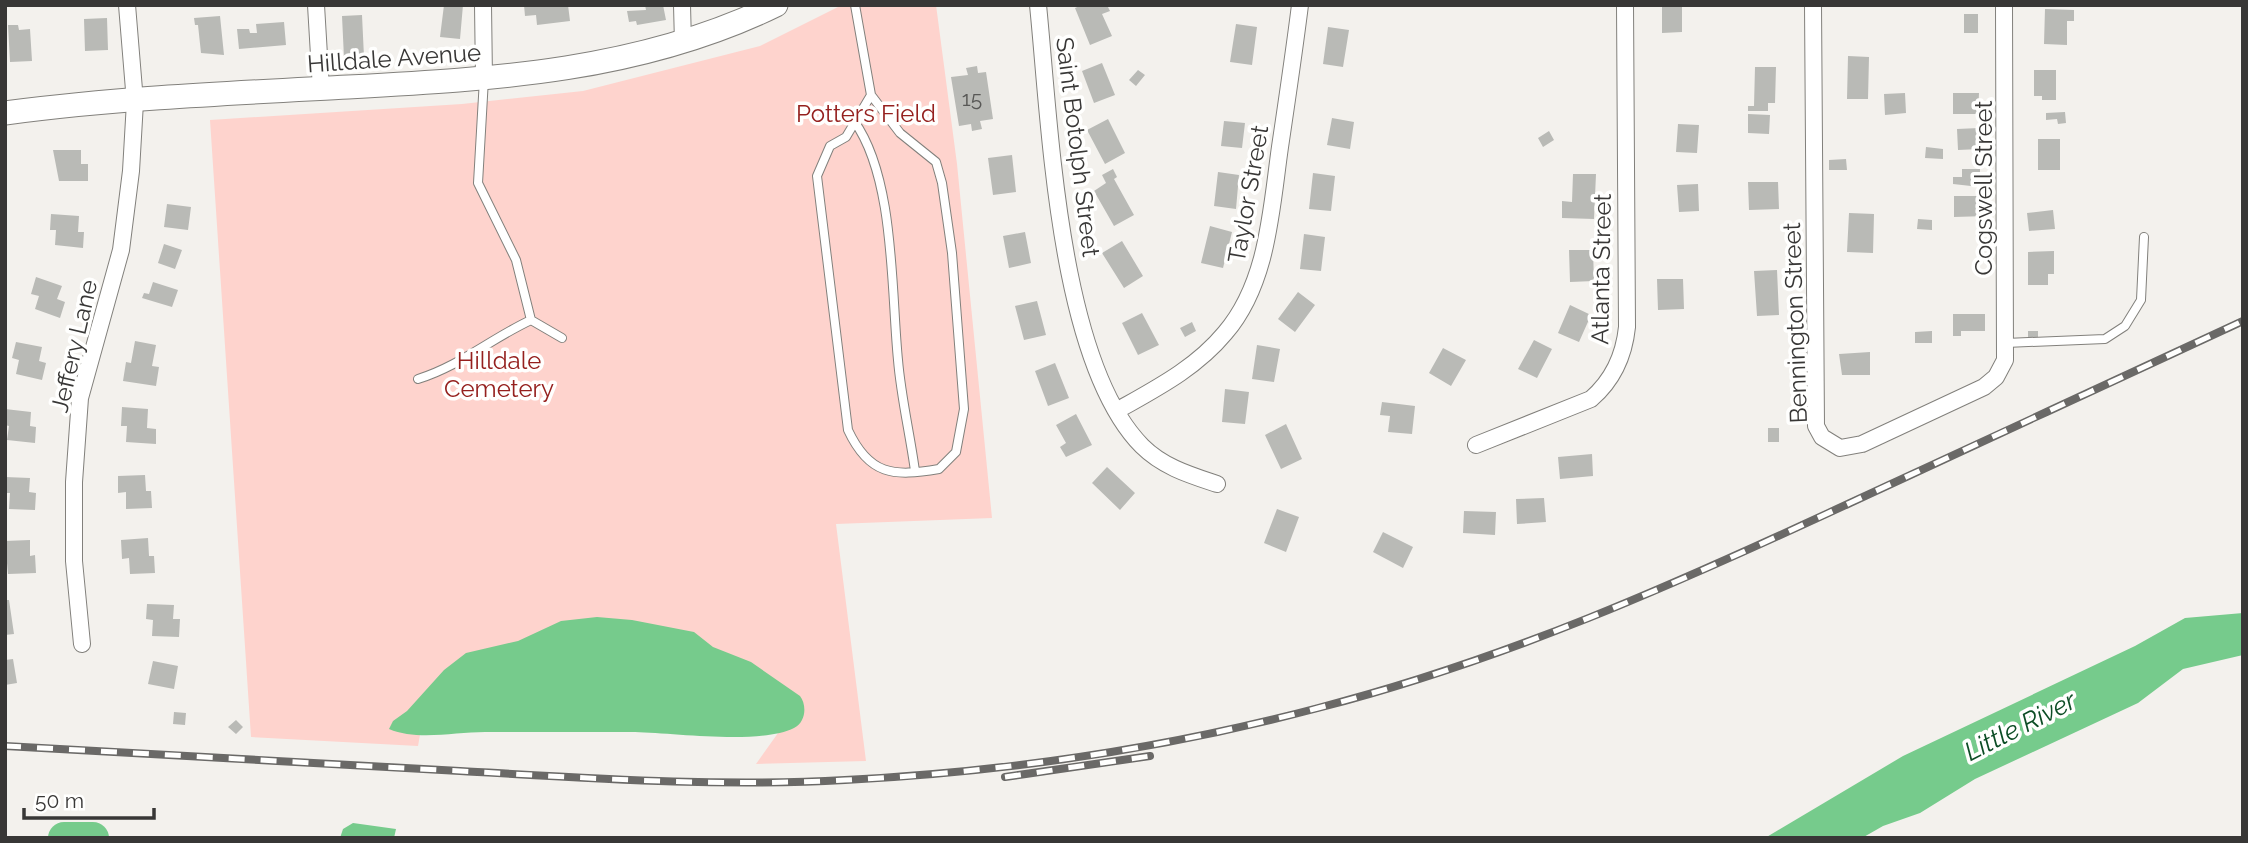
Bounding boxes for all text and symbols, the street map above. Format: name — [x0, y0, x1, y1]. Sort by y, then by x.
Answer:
street label: Saint Botolph Street — [1050, 36, 1106, 258]
street label: Hilldale Avenue — [306, 37, 482, 79]
house number: 15 — [962, 86, 982, 111]
park label: Potters Field — [796, 99, 936, 128]
street label: Cogswell Street — [1969, 100, 1998, 276]
street label: Taylor Street — [1222, 123, 1274, 265]
street label: Atlanta Street — [1585, 193, 1617, 345]
street label: Bennington Street — [1777, 222, 1813, 424]
street label: Jeffery Lane — [45, 277, 103, 415]
park label: Hilldale Cemetery — [444, 346, 554, 403]
water label: Little River — [1959, 685, 2082, 767]
scale bar — [24, 776, 154, 820]
text: 50 m — [35, 788, 84, 813]

